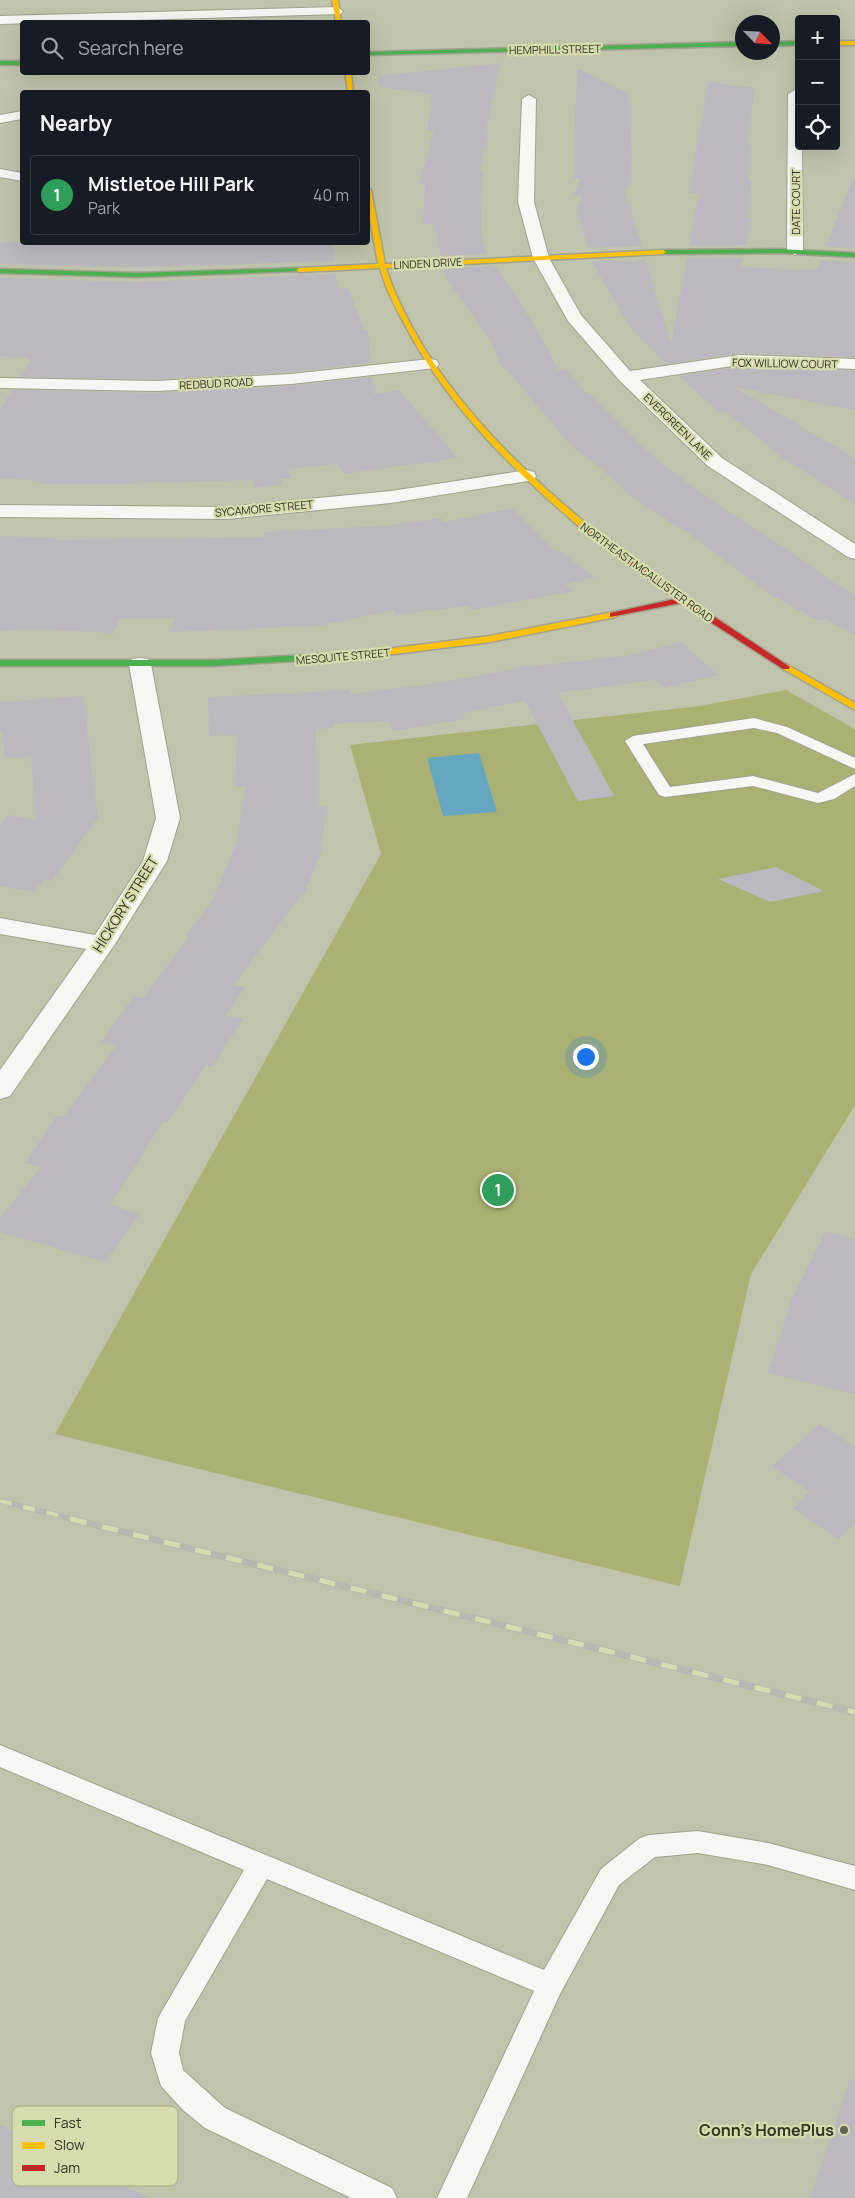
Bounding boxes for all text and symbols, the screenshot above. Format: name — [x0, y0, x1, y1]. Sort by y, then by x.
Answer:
north arrow — [735, 15, 780, 60]
map controls — [795, 15, 840, 150]
button: + — [795, 15, 840, 60]
search box — [20, 20, 370, 75]
icon: search — [38, 34, 66, 62]
text: Search here — [78, 35, 184, 61]
street label: HEMPHILL STREET — [509, 41, 602, 57]
button: − — [795, 60, 840, 105]
button: locate — [795, 105, 840, 150]
text: Nearby — [40, 109, 112, 137]
street label: DATE COURT — [788, 169, 803, 235]
text: Mistletoe Hill Park — [88, 171, 254, 197]
text: 1 — [53, 184, 61, 206]
text: 40 m — [313, 184, 349, 206]
text: Park — [88, 197, 120, 219]
street label: LINDEN DRIVE — [393, 254, 463, 272]
street label: FOX WILLIOW COURT — [732, 355, 838, 371]
street label: REDBUD ROAD — [179, 374, 253, 392]
street label: EVERGREEN LANE — [641, 390, 715, 462]
street label: SYCAMORE STREET — [214, 496, 314, 520]
street label: NORTHEAST MCALLISTER ROAD — [578, 519, 716, 625]
street label: MESQUITE STREET — [295, 644, 391, 668]
street label: HICKORY STREET — [88, 852, 162, 956]
your location — [573, 1044, 599, 1070]
pin: 1 — [482, 1171, 514, 1209]
legend — [12, 2106, 178, 2186]
text: Fast — [54, 2113, 82, 2132]
place label: Conn's HomePlus — [699, 2119, 834, 2141]
marker: Conn's HomePlus — [838, 2124, 850, 2136]
text: Slow — [54, 2135, 85, 2154]
text: Jam — [54, 2158, 80, 2177]

